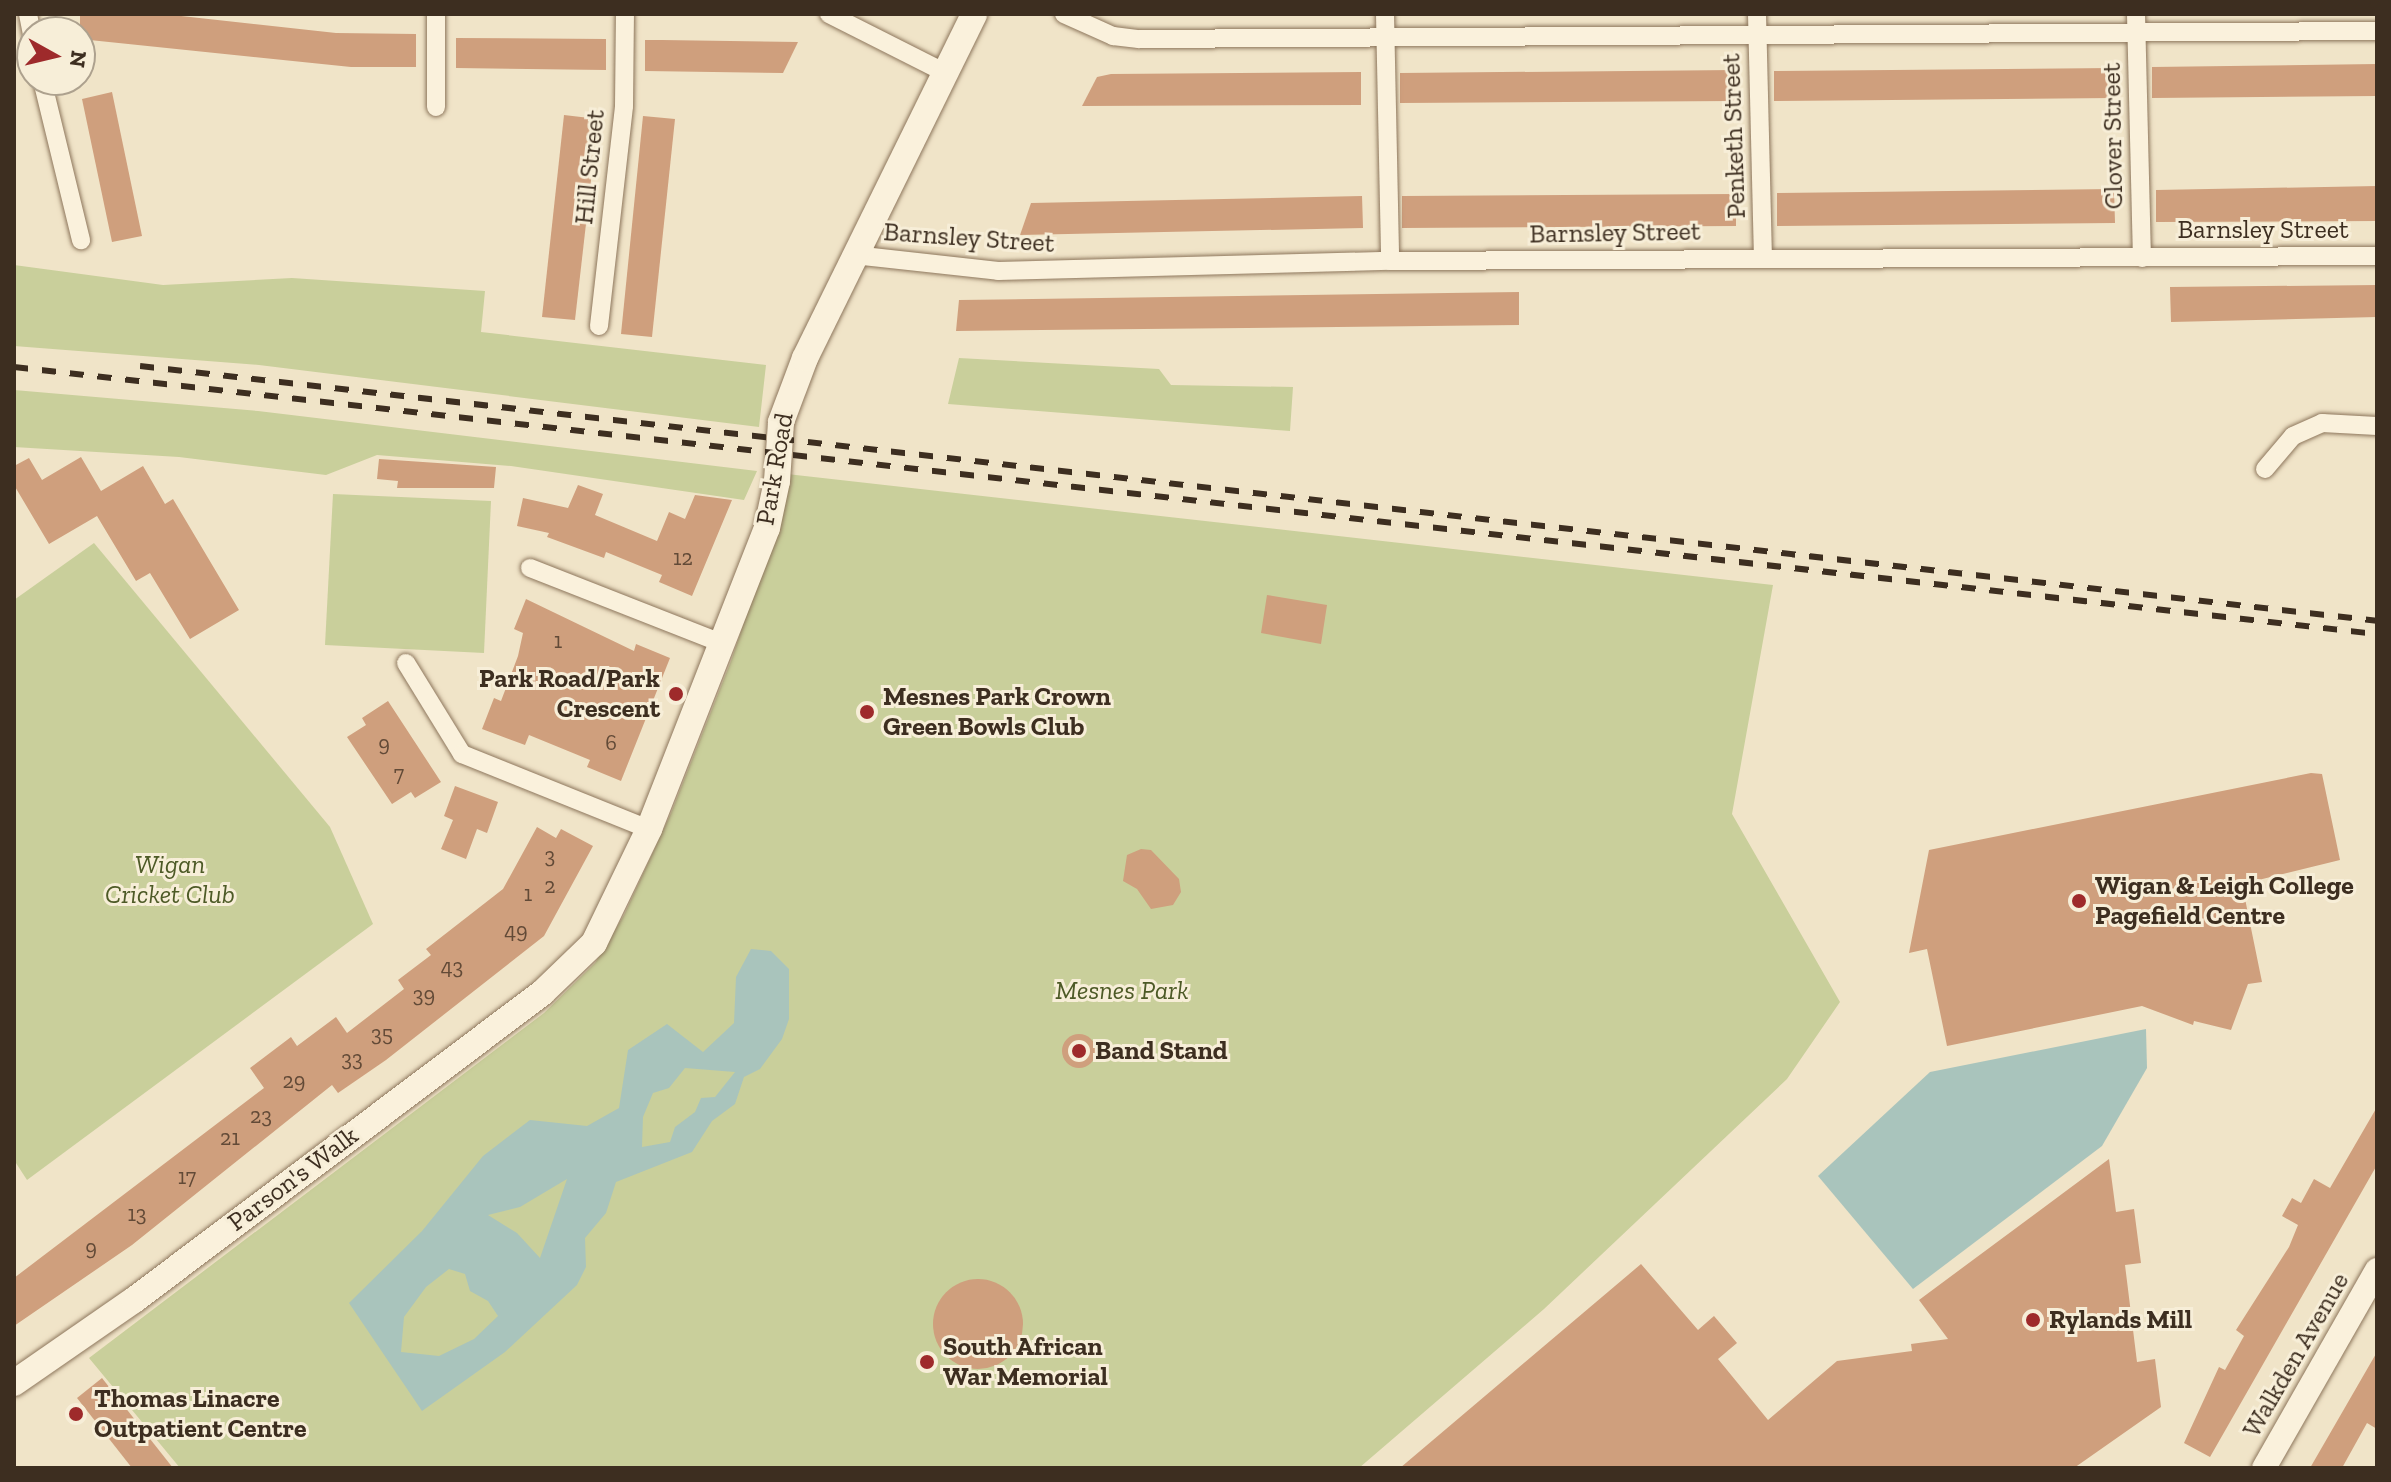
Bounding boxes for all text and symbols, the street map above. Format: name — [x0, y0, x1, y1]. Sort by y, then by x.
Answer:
north arrow — [16, 16, 96, 96]
text: N — [64, 49, 93, 69]
street label: Penketh Street — [1716, 53, 1752, 219]
street label: Clover Street — [2096, 62, 2130, 210]
street label: Hill Street — [568, 108, 612, 226]
street label: Barnsley Street — [2177, 214, 2349, 246]
street label: Barnsley Street — [882, 216, 1056, 260]
street label: Barnsley Street — [1529, 216, 1701, 250]
street label: Park Road — [750, 410, 800, 528]
house number: 12 — [673, 545, 693, 571]
house number: 1 — [554, 628, 562, 654]
place label: Park Road/Park Crescent — [479, 663, 660, 724]
place label: Mesnes Park Crown Green Bowls Club — [883, 681, 1111, 742]
marker: Park Road/Park Crescent — [667, 685, 685, 703]
marker: Mesnes Park Crown Green Bowls Club — [858, 703, 876, 721]
house number: 6 — [605, 730, 617, 756]
house number: 9 — [378, 731, 390, 757]
house number: 7 — [394, 761, 404, 787]
house number: 3 — [545, 843, 555, 869]
park label: Wigan Cricket Club — [105, 849, 235, 910]
place label: Wigan & Leigh College Pagefield Centre — [2095, 870, 2354, 932]
house number: 2 — [544, 873, 556, 899]
house number: 1 — [524, 881, 532, 907]
marker: Wigan & Leigh College Pagefield Centre — [2070, 892, 2088, 910]
house number: 49 — [504, 918, 528, 944]
house number: 43 — [441, 954, 463, 980]
park label: Mesnes Park — [1055, 975, 1189, 1007]
house number: 39 — [413, 982, 435, 1008]
house number: 35 — [371, 1021, 393, 1047]
place label: Band Stand — [1095, 1035, 1228, 1067]
marker: Band Stand — [1070, 1042, 1088, 1060]
house number: 33 — [341, 1046, 363, 1072]
house number: 29 — [282, 1068, 306, 1094]
house number: 23 — [250, 1103, 272, 1129]
street label: Parson's Walk — [221, 1120, 365, 1238]
house number: 21 — [220, 1125, 240, 1151]
house number: 17 — [178, 1164, 196, 1190]
house number: 13 — [127, 1201, 147, 1227]
house number: 9 — [85, 1235, 97, 1261]
street label: Walkden Avenue — [2236, 1267, 2356, 1443]
place label: Rylands Mill — [2049, 1304, 2192, 1336]
marker: Rylands Mill — [2024, 1311, 2042, 1329]
place label: South African War Memorial — [943, 1331, 1108, 1392]
marker: South African War Memorial — [918, 1353, 936, 1371]
place label: Thomas Linacre Outpatient Centre — [94, 1383, 306, 1444]
marker: Thomas Linacre Outpatient Centre — [65, 1403, 87, 1425]

